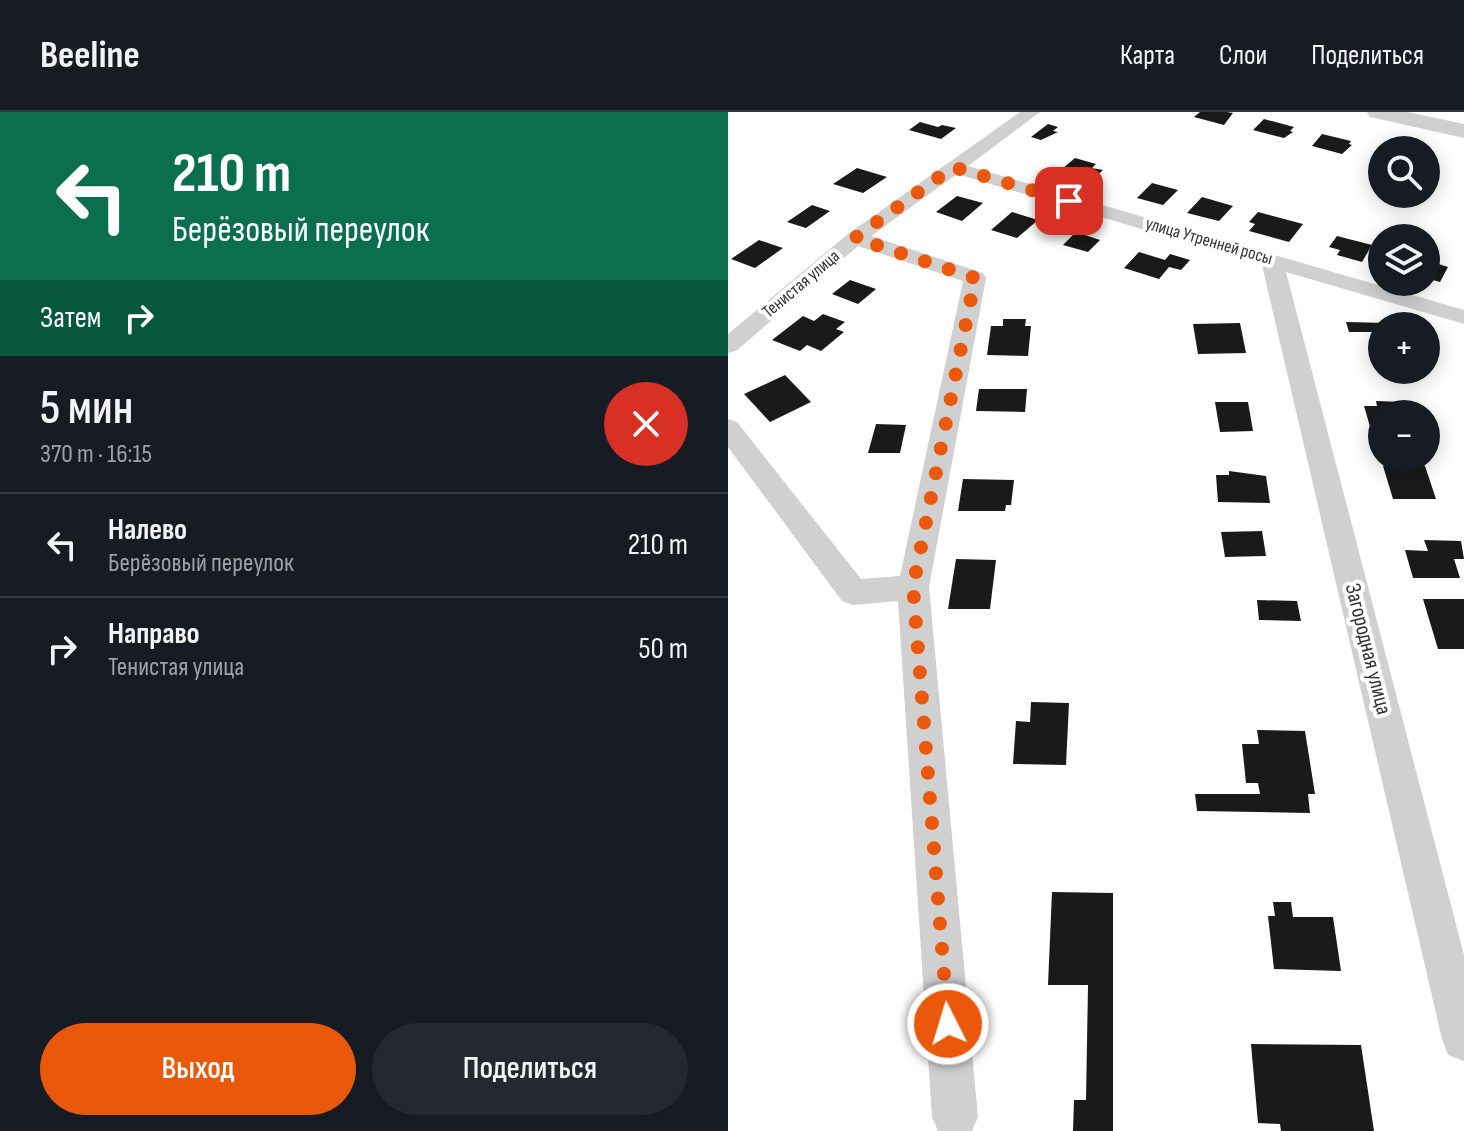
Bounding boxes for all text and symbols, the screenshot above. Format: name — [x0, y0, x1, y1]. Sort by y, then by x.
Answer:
text: Beeline — [40, 33, 140, 78]
text: Карта — [1120, 39, 1175, 72]
text: Слои — [1219, 39, 1267, 72]
text: Поделиться — [1311, 39, 1424, 72]
map controls — [1368, 136, 1440, 472]
button: search — [1368, 136, 1440, 208]
text: 210 m — [172, 141, 291, 208]
icon: left — [40, 144, 144, 248]
pin — [1035, 167, 1103, 235]
icon: arrive — [1047, 179, 1091, 223]
text: Берёзовый переулок — [172, 209, 429, 252]
street label: улица Утренней росы — [1143, 213, 1275, 269]
button: layers — [1368, 224, 1440, 296]
street label: Тенистая улица — [758, 246, 844, 322]
icon: right — [117, 296, 161, 340]
text: Затем — [40, 300, 101, 336]
button: + — [1368, 312, 1440, 384]
text: 5 мин — [40, 380, 133, 437]
button: close — [604, 382, 688, 466]
button: − — [1368, 400, 1440, 472]
text: 370 m · 16:15 — [40, 439, 152, 470]
text: Налево — [108, 512, 187, 548]
icon: left — [40, 523, 84, 567]
text: 210 m — [628, 527, 688, 563]
text: Берёзовый переулок — [108, 548, 294, 579]
street label: Загородная улица — [1339, 581, 1397, 717]
text: Направо — [108, 616, 200, 652]
icon: right — [40, 627, 84, 671]
text: 50 m — [639, 631, 688, 667]
text: Тенистая улица — [108, 652, 244, 683]
position arrow — [906, 982, 990, 1066]
button: Выход — [40, 1023, 356, 1115]
button: Поделиться — [372, 1023, 688, 1115]

